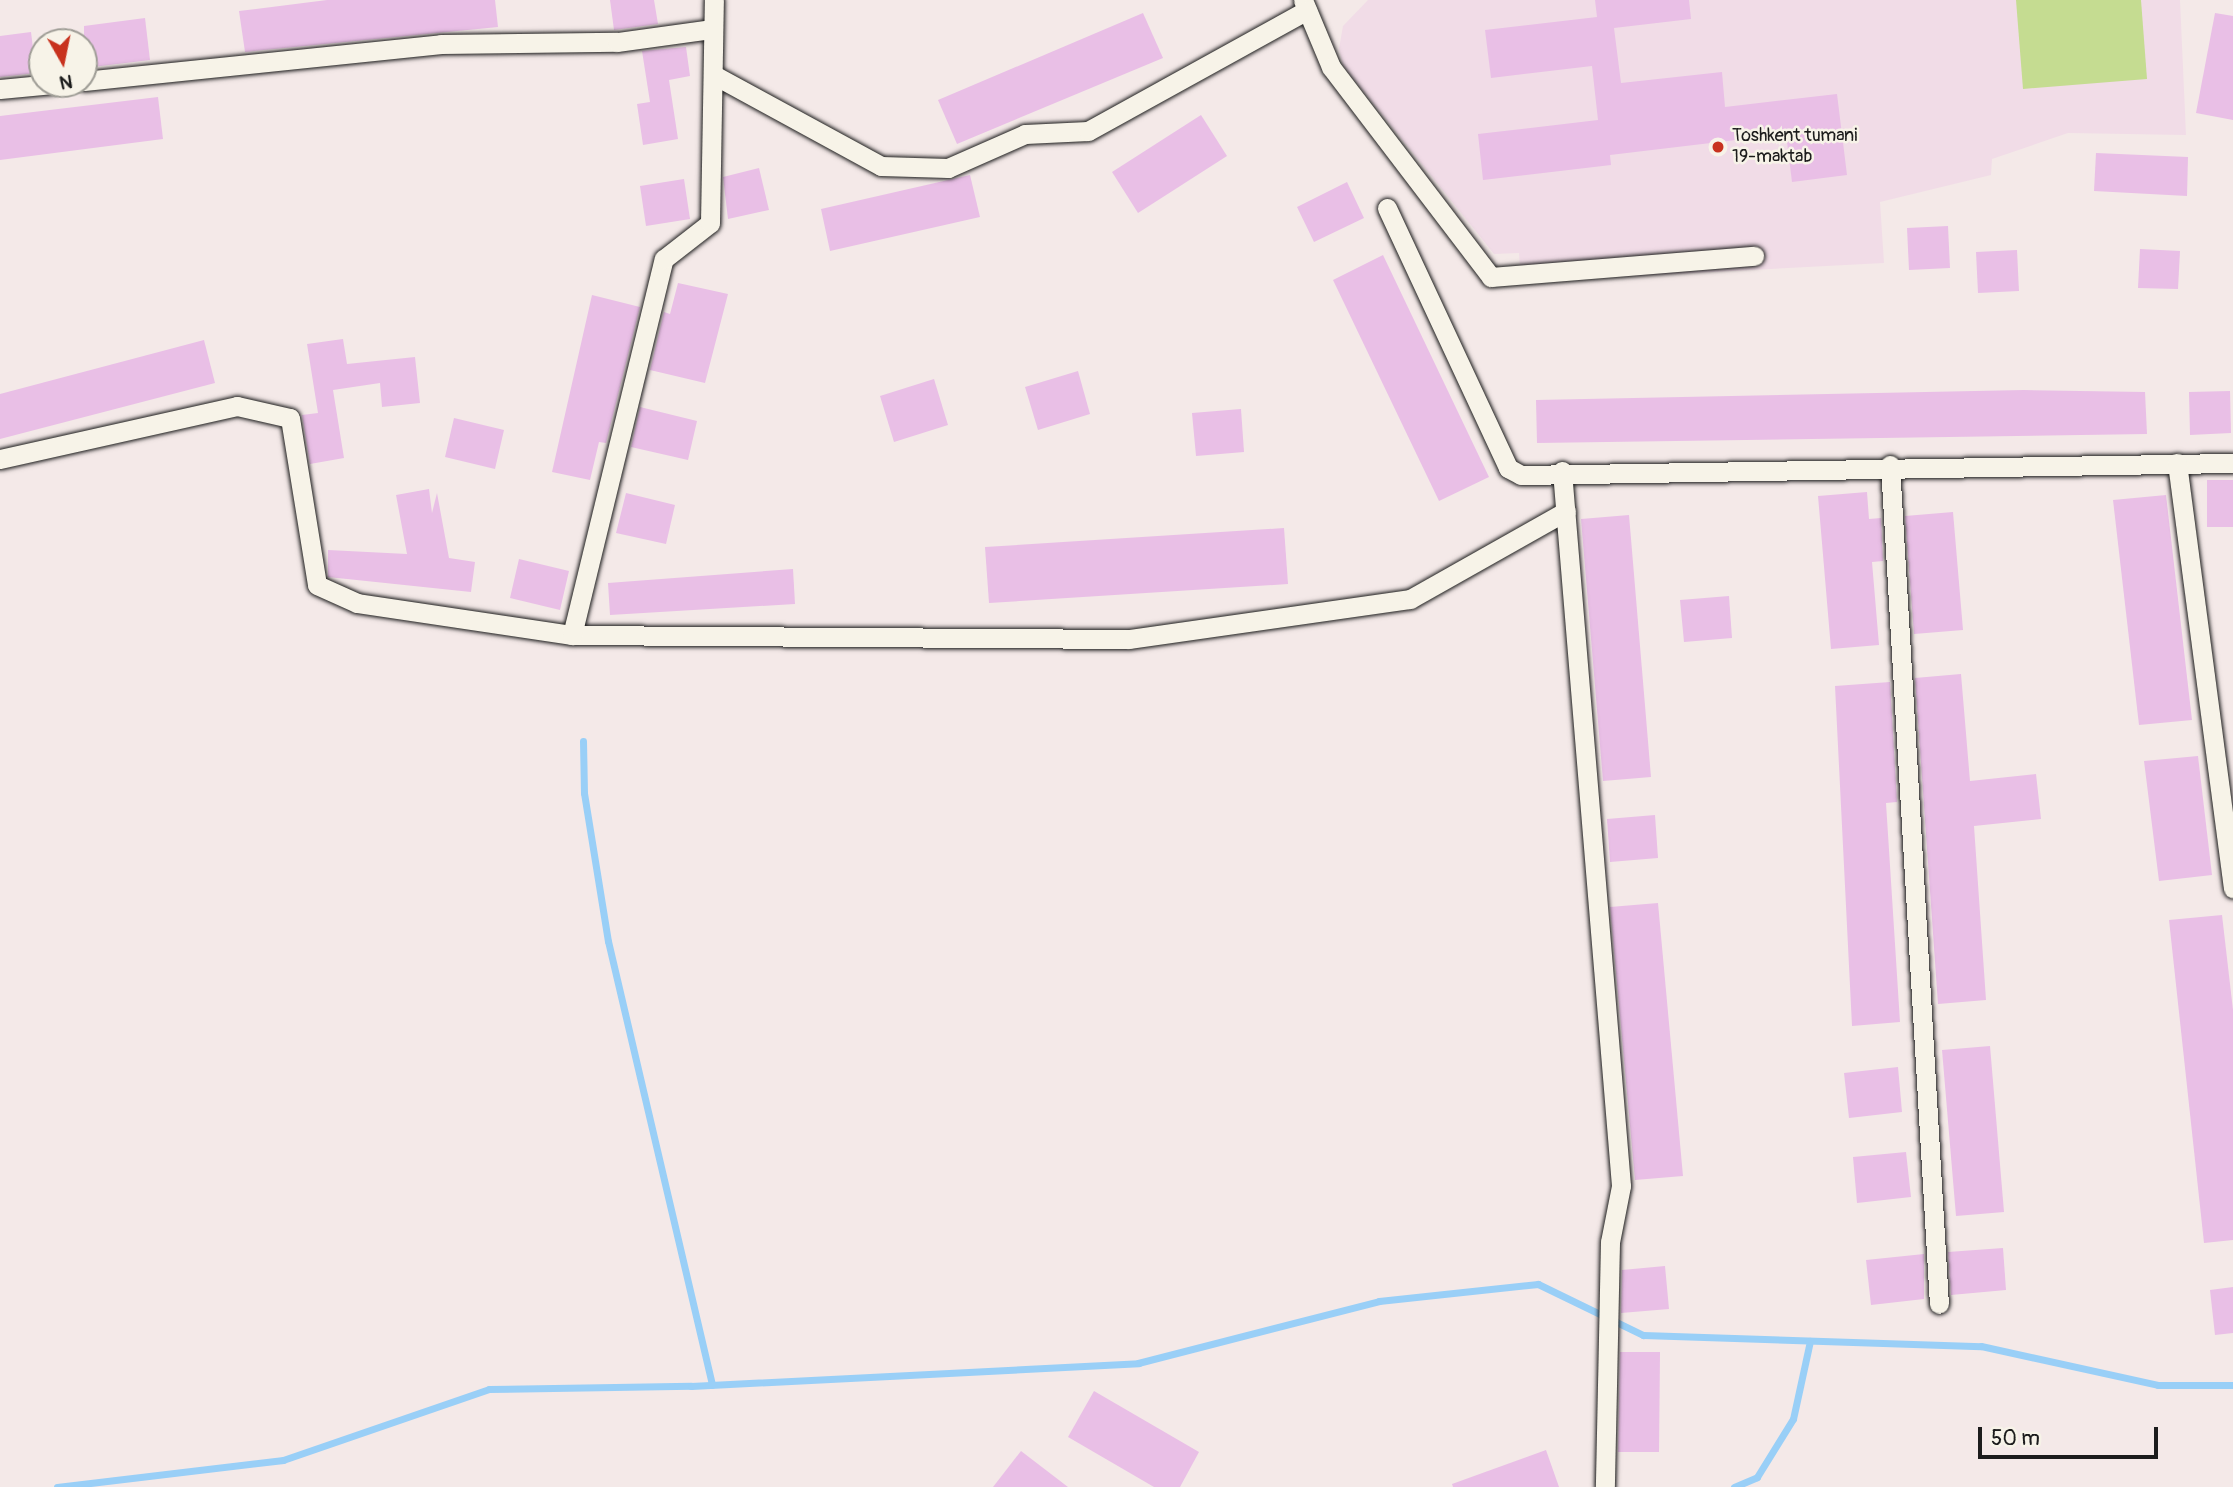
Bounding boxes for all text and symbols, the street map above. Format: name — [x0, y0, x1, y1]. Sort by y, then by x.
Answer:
north arrow — [28, 28, 98, 98]
text: N — [58, 69, 74, 95]
place label: Toshkent tumani 19-maktab — [1732, 126, 1857, 168]
marker: Toshkent tumani 19-maktab — [1710, 139, 1726, 155]
scale bar — [1981, 1414, 2161, 1458]
text: 50 m — [1991, 1425, 2040, 1452]

